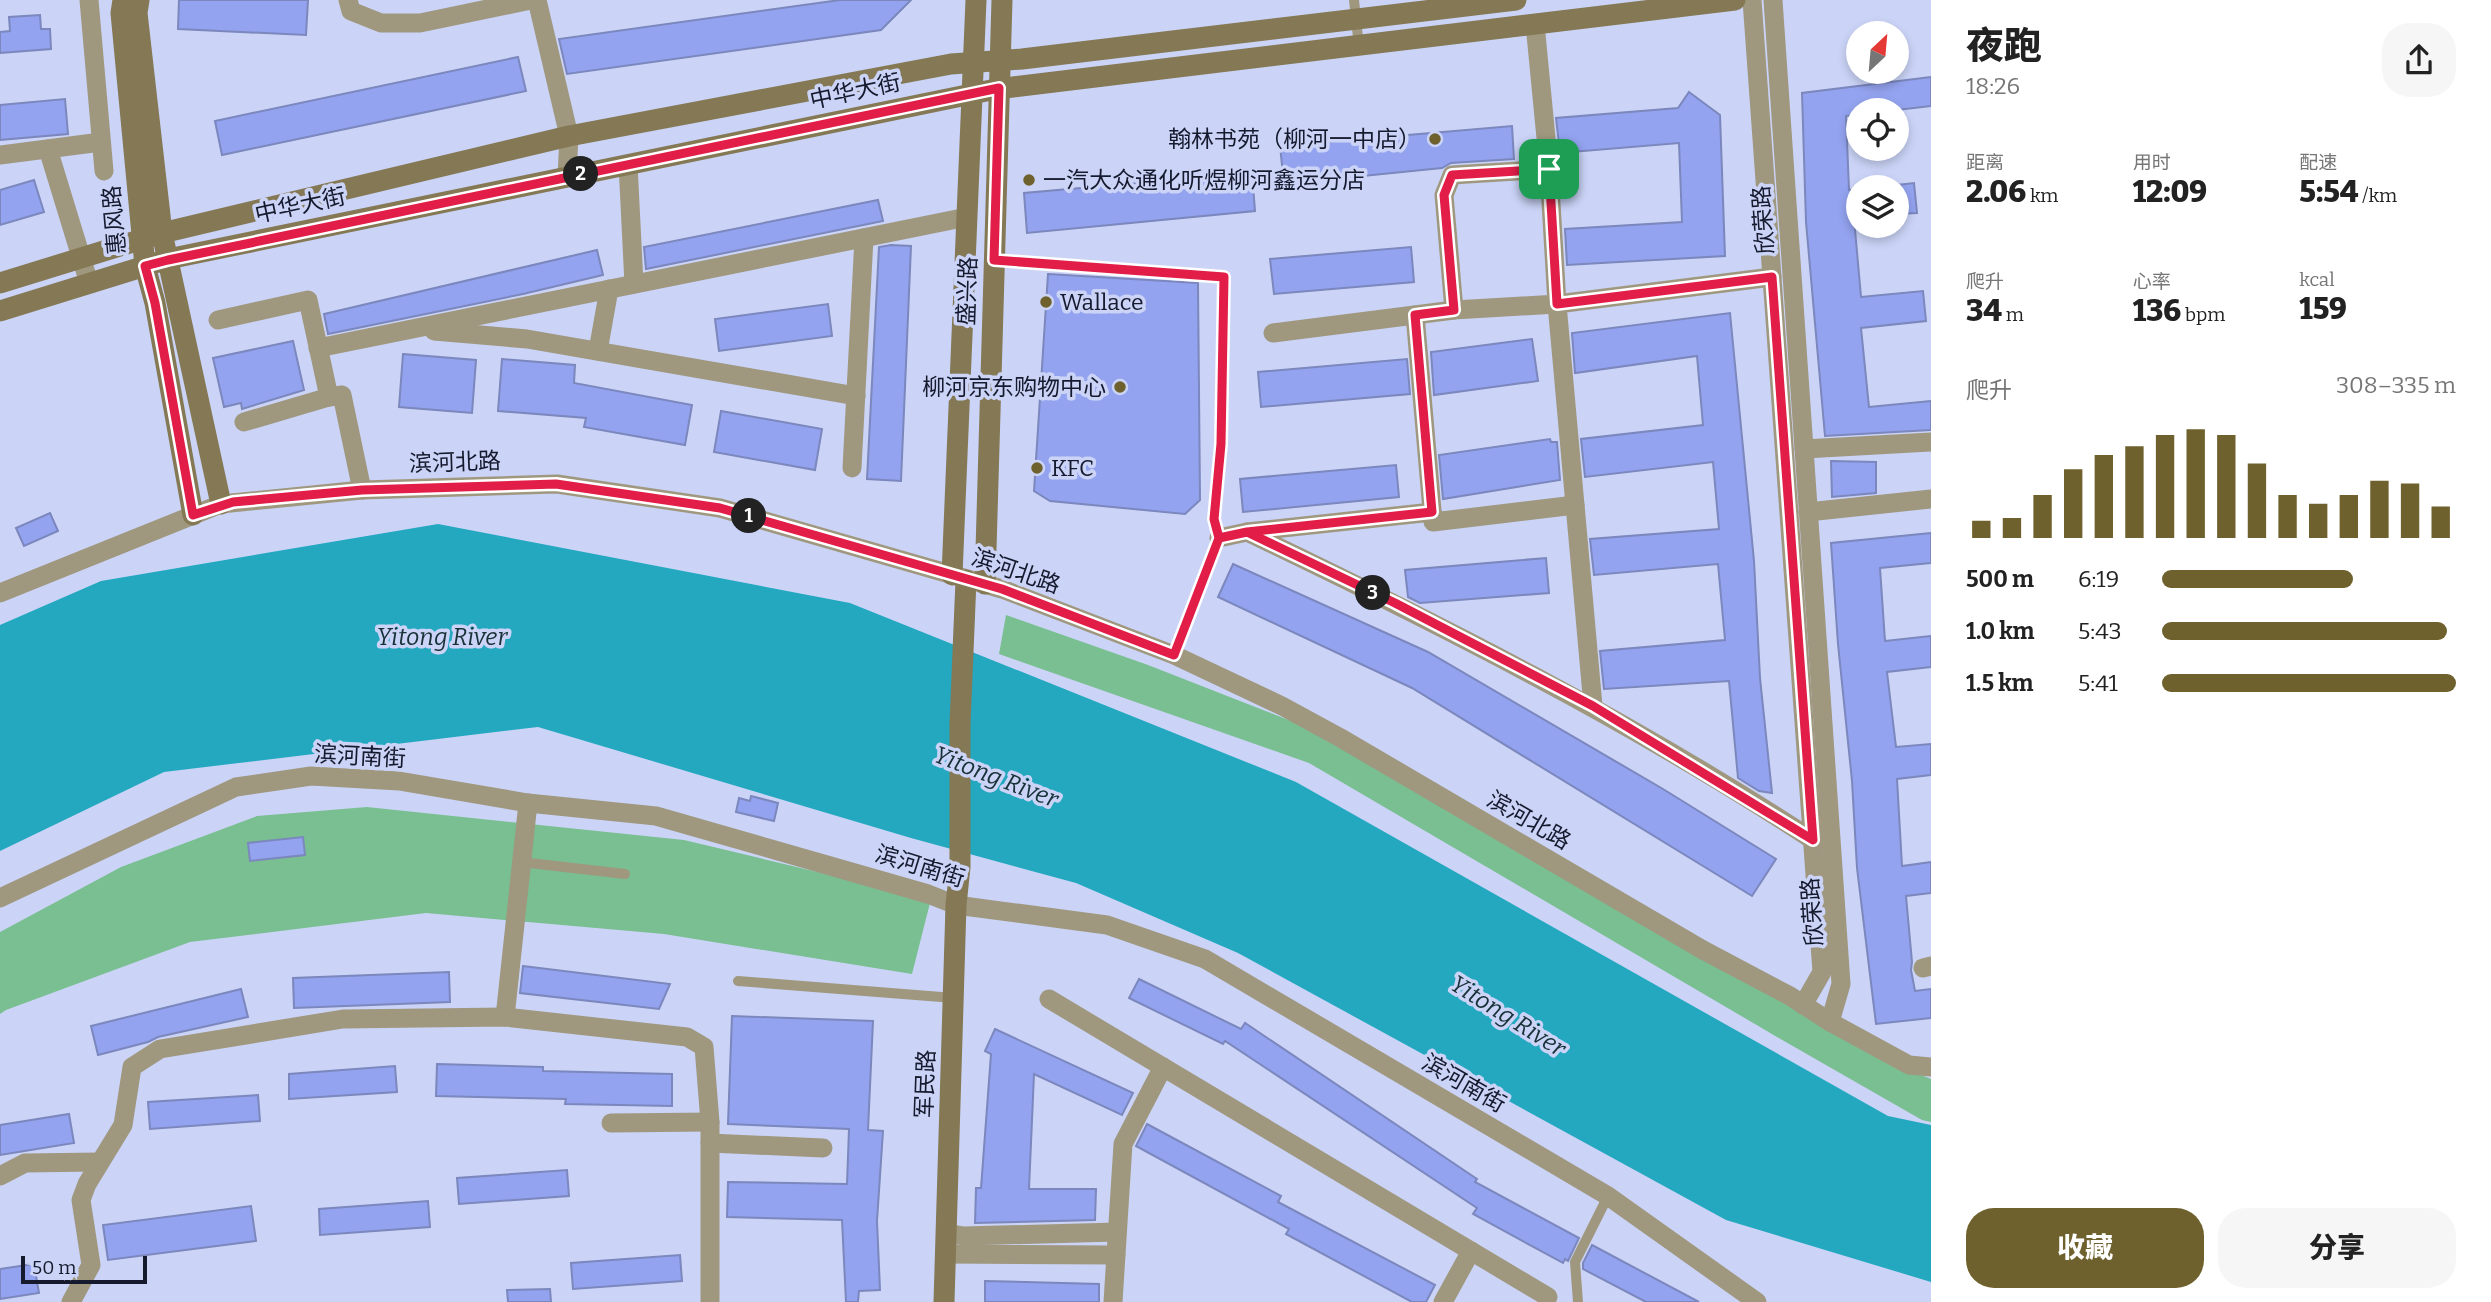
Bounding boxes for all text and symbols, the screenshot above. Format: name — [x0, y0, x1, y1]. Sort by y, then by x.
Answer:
north arrow — [1846, 21, 1909, 84]
map controls — [1846, 21, 1909, 238]
text: 夜跑 — [1966, 23, 2042, 69]
button: share — [2382, 23, 2456, 97]
street label: 中华大街 — [807, 68, 903, 114]
text: 18:26 — [1966, 72, 2020, 100]
button: locate — [1846, 98, 1909, 161]
place label: 翰林书苑（柳河一中店） — [1168, 125, 1421, 153]
marker: 翰林书苑（柳河一中店） — [1427, 131, 1443, 147]
pin — [1519, 139, 1579, 199]
icon: arrive — [1530, 150, 1568, 188]
text: 距离 — [1966, 151, 2004, 174]
text: 用时 — [2133, 151, 2171, 174]
text: 配速 — [2299, 151, 2337, 174]
pin: 2 — [564, 156, 598, 192]
text: 2 — [575, 162, 586, 185]
place label: 一汽大众通化听煜柳河鑫运分店 — [1043, 166, 1365, 194]
marker: 一汽大众通化听煜柳河鑫运分店 — [1021, 172, 1037, 188]
text: 2.06 — [1966, 174, 2026, 210]
text: 12:09 — [2133, 174, 2207, 210]
text: 5:54 — [2299, 174, 2358, 210]
button: layers — [1846, 175, 1909, 238]
street label: 中华大街 — [252, 182, 348, 228]
street label: 惠风路 — [97, 184, 131, 256]
text: km — [2026, 184, 2059, 207]
text: /km — [2358, 184, 2397, 207]
street label: 欣荣路 — [1747, 185, 1779, 255]
street label: 盛兴路 — [952, 256, 982, 326]
text: kcal — [2299, 268, 2335, 291]
text: 爬升 — [1966, 270, 2004, 293]
text: 心率 — [2133, 270, 2171, 293]
place label: Wallace — [1060, 288, 1144, 316]
text: 159 — [2299, 291, 2347, 327]
text: 34 — [1966, 293, 2002, 329]
text: 136 — [2133, 293, 2181, 329]
marker: Wallace — [1038, 294, 1054, 310]
text: m — [2002, 303, 2024, 326]
text: bpm — [2181, 303, 2225, 326]
text: 308–335 m — [2336, 371, 2456, 399]
place label: 柳河京东购物中心 — [922, 373, 1106, 401]
text: 爬升 — [1966, 376, 2012, 404]
marker: 柳河京东购物中心 — [1112, 379, 1128, 395]
street label: 滨河北路 — [409, 446, 501, 478]
place label: KFC — [1051, 454, 1094, 482]
marker: KFC — [1029, 460, 1045, 476]
pin: 1 — [732, 498, 766, 534]
text: 1 — [744, 504, 753, 527]
street label: 滨河北路 — [968, 543, 1064, 599]
text: 500 m — [1966, 565, 2034, 593]
text: 6:19 — [2078, 565, 2119, 593]
pin: 3 — [1356, 576, 1390, 610]
text: 3 — [1367, 581, 1378, 604]
text: 1.0 km — [1966, 617, 2035, 645]
text: 5:43 — [2078, 617, 2122, 645]
water label: Yitong River — [377, 623, 508, 651]
text: 1.5 km — [1966, 669, 2033, 697]
text: 5:41 — [2078, 669, 2118, 697]
street label: 滨河南街 — [313, 740, 407, 772]
water label: Yitong River — [930, 741, 1063, 814]
street label: 滨河北路 — [1482, 785, 1576, 855]
street label: 滨河南街 — [872, 839, 968, 893]
street label: 欣荣路 — [1796, 877, 1828, 947]
water label: Yitong River — [1445, 970, 1572, 1063]
street label: 滨河南街 — [1417, 1048, 1511, 1118]
street label: 军民路 — [910, 1049, 940, 1119]
button: 收藏 — [1966, 1208, 2204, 1288]
button: 分享 — [2218, 1208, 2456, 1288]
scale bar — [21, 1253, 147, 1285]
text: 50 m — [32, 1256, 76, 1279]

